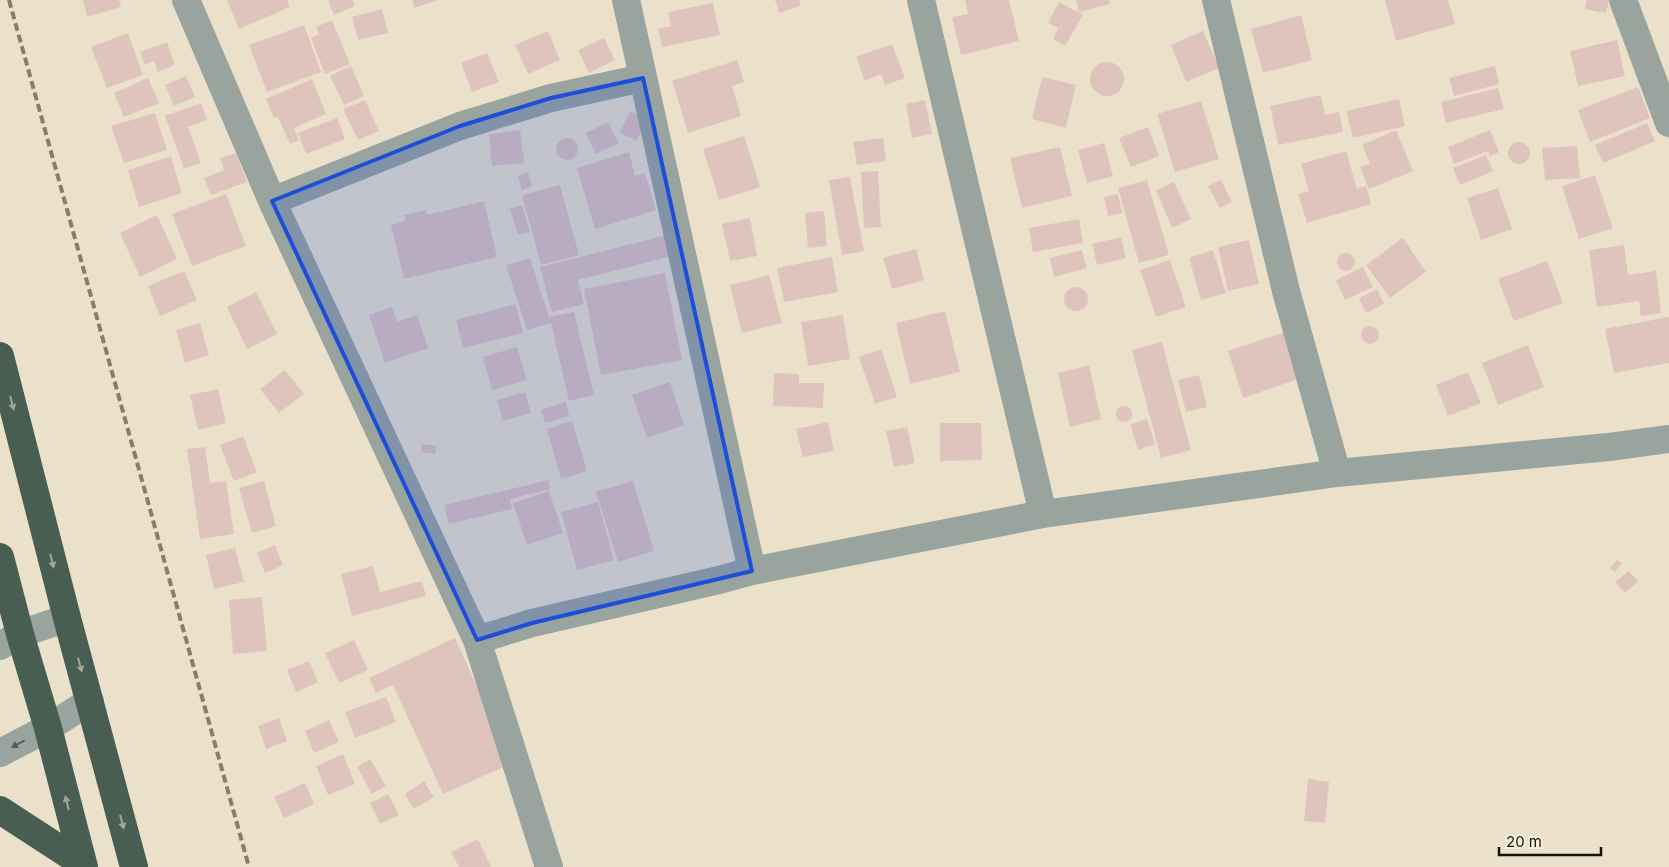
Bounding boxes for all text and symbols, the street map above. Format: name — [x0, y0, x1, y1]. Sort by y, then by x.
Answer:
one-way arrow — [8, 396, 16, 411]
one-way arrow — [48, 553, 56, 568]
one-way arrow — [76, 657, 84, 672]
one-way arrow — [11, 739, 24, 748]
one-way arrow — [63, 795, 71, 810]
one-way arrow — [118, 814, 126, 829]
scale bar — [1499, 824, 1602, 856]
text: 20 m — [1506, 832, 1542, 851]

